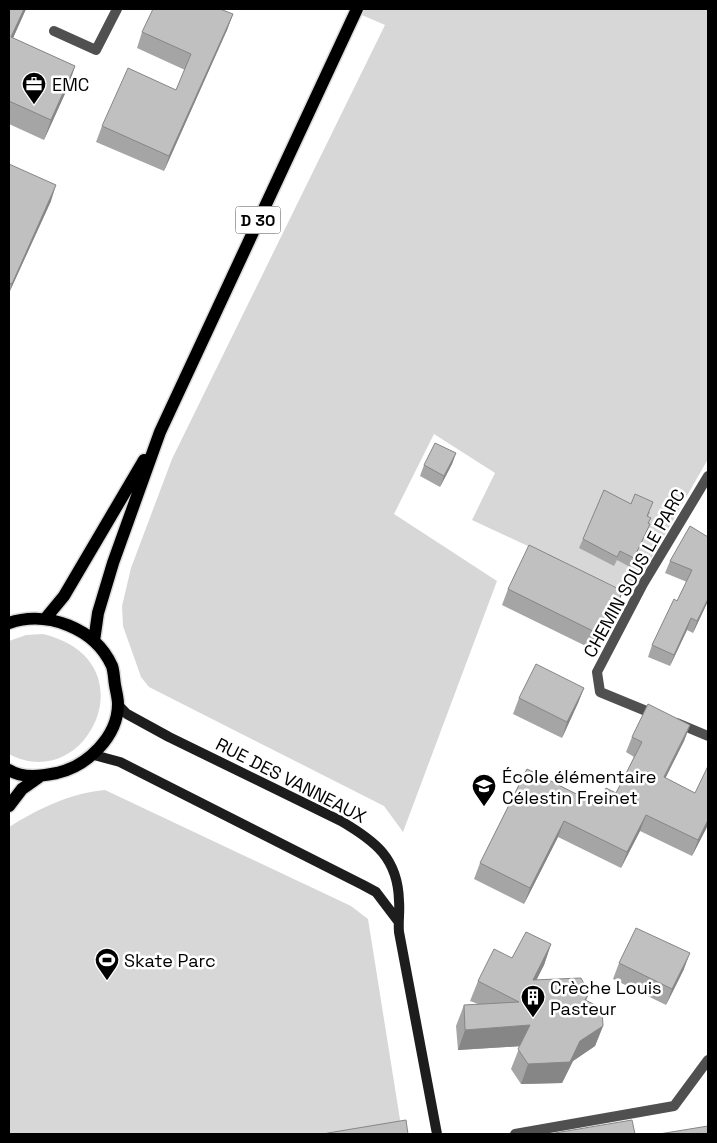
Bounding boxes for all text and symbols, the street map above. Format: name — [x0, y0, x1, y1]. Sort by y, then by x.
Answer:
office icon: EMC — [21, 71, 47, 105]
place label: EMC — [52, 73, 89, 96]
road number: D 30 — [236, 206, 280, 234]
street label: CHEMIN SOUS LE PARC — [578, 485, 690, 661]
street label: RUE DES VANNEAUX — [212, 732, 370, 828]
place label: École élémentaire Célestin Freinet — [502, 765, 656, 809]
school or university icon: École élémentaire Célestin Freinet — [471, 773, 497, 807]
sports icon: Skate Parc — [94, 947, 120, 981]
place label: Skate Parc — [124, 949, 216, 972]
place label: Crèche Louis Pasteur — [550, 976, 662, 1020]
building icon: Crèche Louis Pasteur — [520, 984, 546, 1018]

